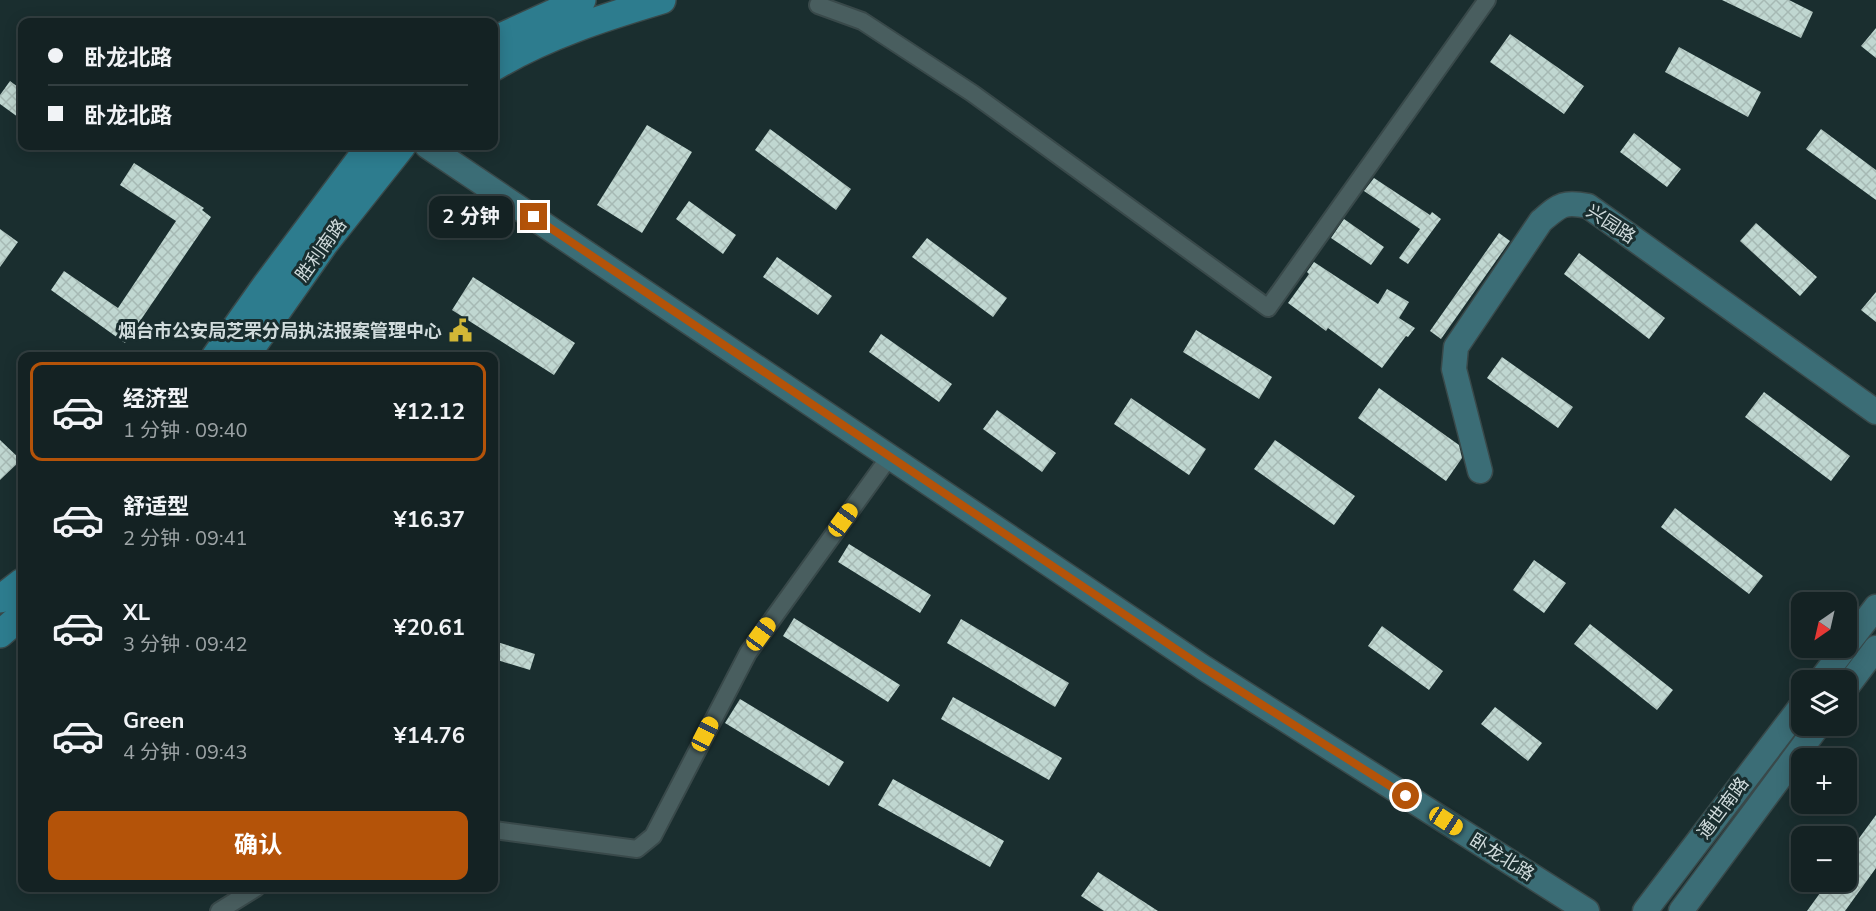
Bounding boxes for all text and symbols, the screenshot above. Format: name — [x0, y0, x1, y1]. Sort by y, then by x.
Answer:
text: 卧龙北路 — [84, 43, 172, 73]
text: 卧龙北路 — [84, 101, 172, 131]
callout: 2 分钟 — [429, 196, 513, 238]
street label: 兴园路 — [1582, 199, 1640, 249]
text: 2 分钟 — [442, 203, 500, 230]
route end — [520, 203, 547, 230]
street label: 胜利南路 — [290, 214, 352, 286]
public building icon: 烟台市公安局芝罘分局执法报案管理中心 — [447, 318, 473, 344]
place label: 烟台市公安局芝罘分局执法报案管理中心 — [118, 319, 442, 343]
text: 经济型 — [123, 384, 189, 414]
icon: car — [51, 385, 105, 439]
text: ¥12.12 — [394, 397, 465, 427]
text: 1 分钟 · 09:40 — [123, 417, 248, 444]
text: 舒适型 — [123, 492, 189, 522]
icon: car — [51, 493, 105, 547]
car — [825, 500, 861, 540]
text: ¥16.37 — [394, 505, 465, 535]
text: 2 分钟 · 09:41 — [123, 525, 248, 552]
north arrow — [1791, 592, 1857, 658]
map controls — [1791, 592, 1857, 892]
text: XL — [123, 598, 150, 628]
icon: car — [51, 601, 105, 655]
text: ¥20.61 — [394, 613, 465, 643]
car — [743, 614, 779, 654]
text: 3 分钟 · 09:42 — [123, 631, 248, 658]
button: layers — [1791, 670, 1857, 736]
text: Green — [123, 706, 184, 736]
icon: car — [51, 709, 105, 763]
car — [689, 714, 721, 754]
text: ¥14.76 — [394, 721, 465, 751]
text: 4 分钟 · 09:43 — [123, 739, 248, 766]
button: + — [1791, 748, 1857, 814]
street label: 通世南路 — [1692, 772, 1754, 844]
route start — [1392, 782, 1419, 809]
car — [1426, 804, 1466, 838]
button: 确认 — [48, 811, 468, 880]
button: − — [1791, 826, 1857, 892]
street label: 卧龙北路 — [1465, 828, 1539, 886]

